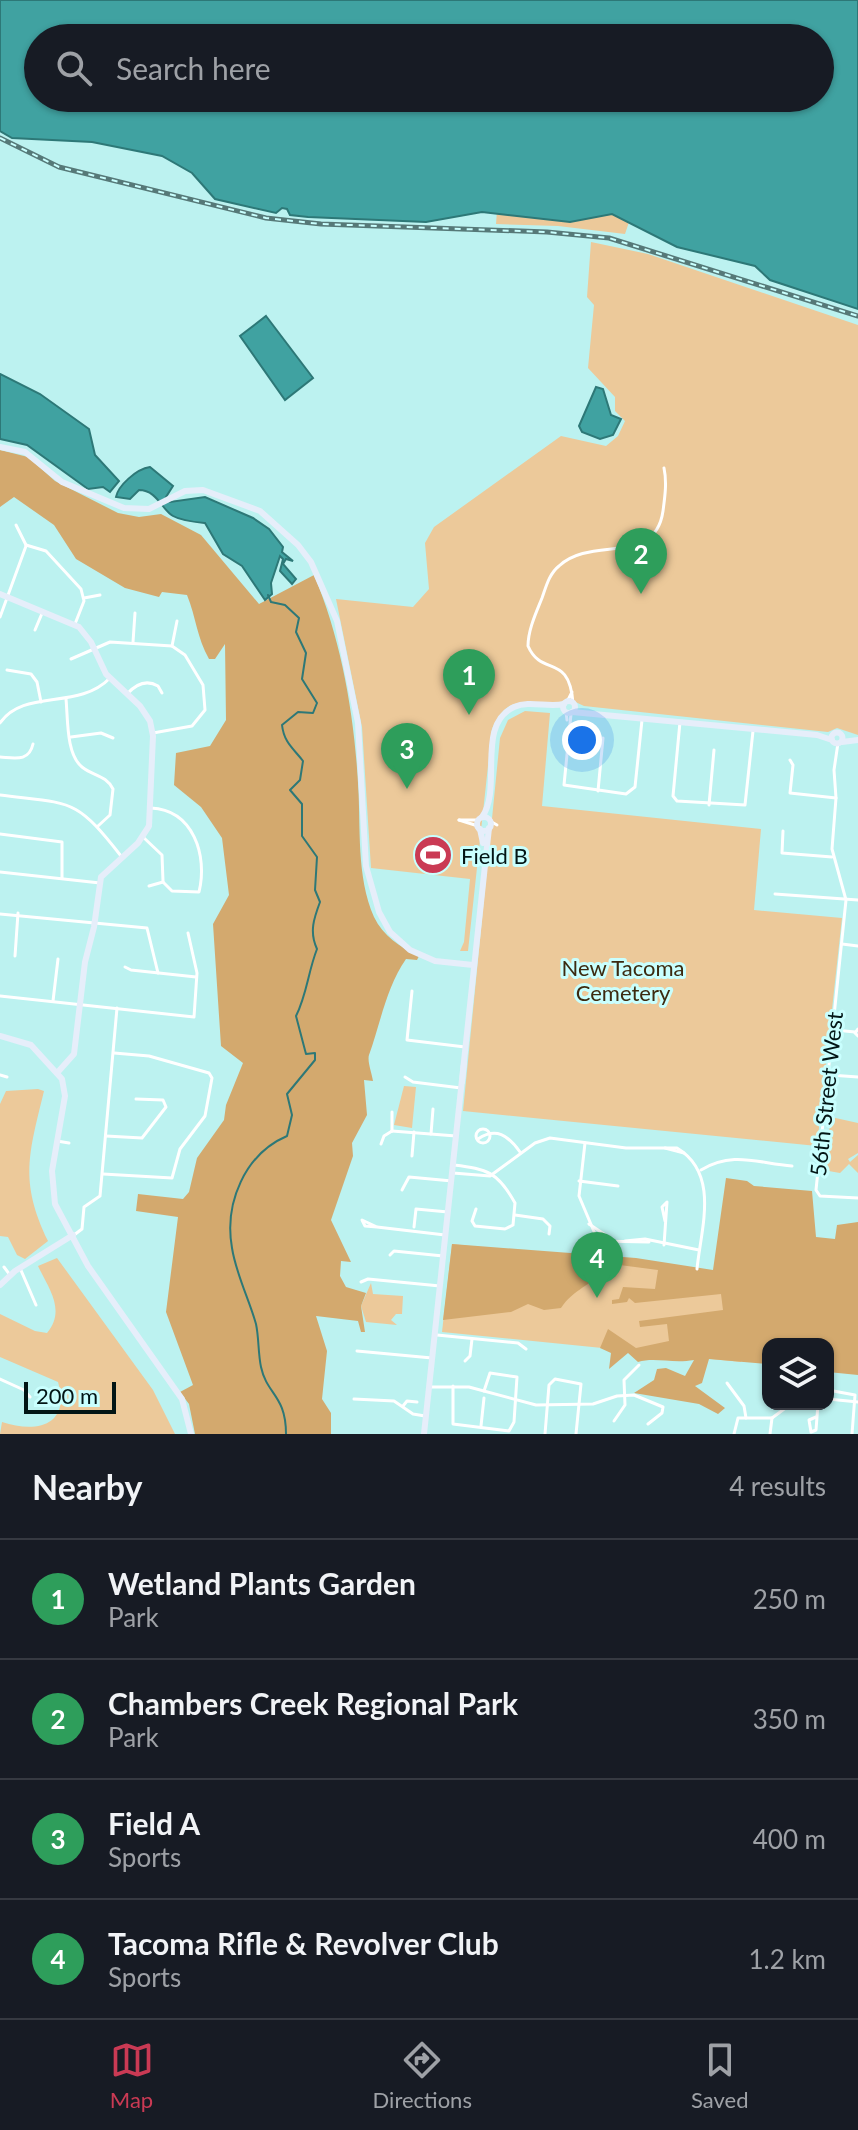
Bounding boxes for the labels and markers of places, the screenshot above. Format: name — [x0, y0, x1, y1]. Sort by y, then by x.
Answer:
pin: 2 — [615, 528, 667, 594]
pin: 1 — [443, 649, 495, 715]
pin: 3 — [381, 723, 433, 789]
sports icon: Field B — [412, 834, 454, 876]
place label: Field B — [461, 842, 528, 869]
pin: 4 — [571, 1232, 623, 1298]

